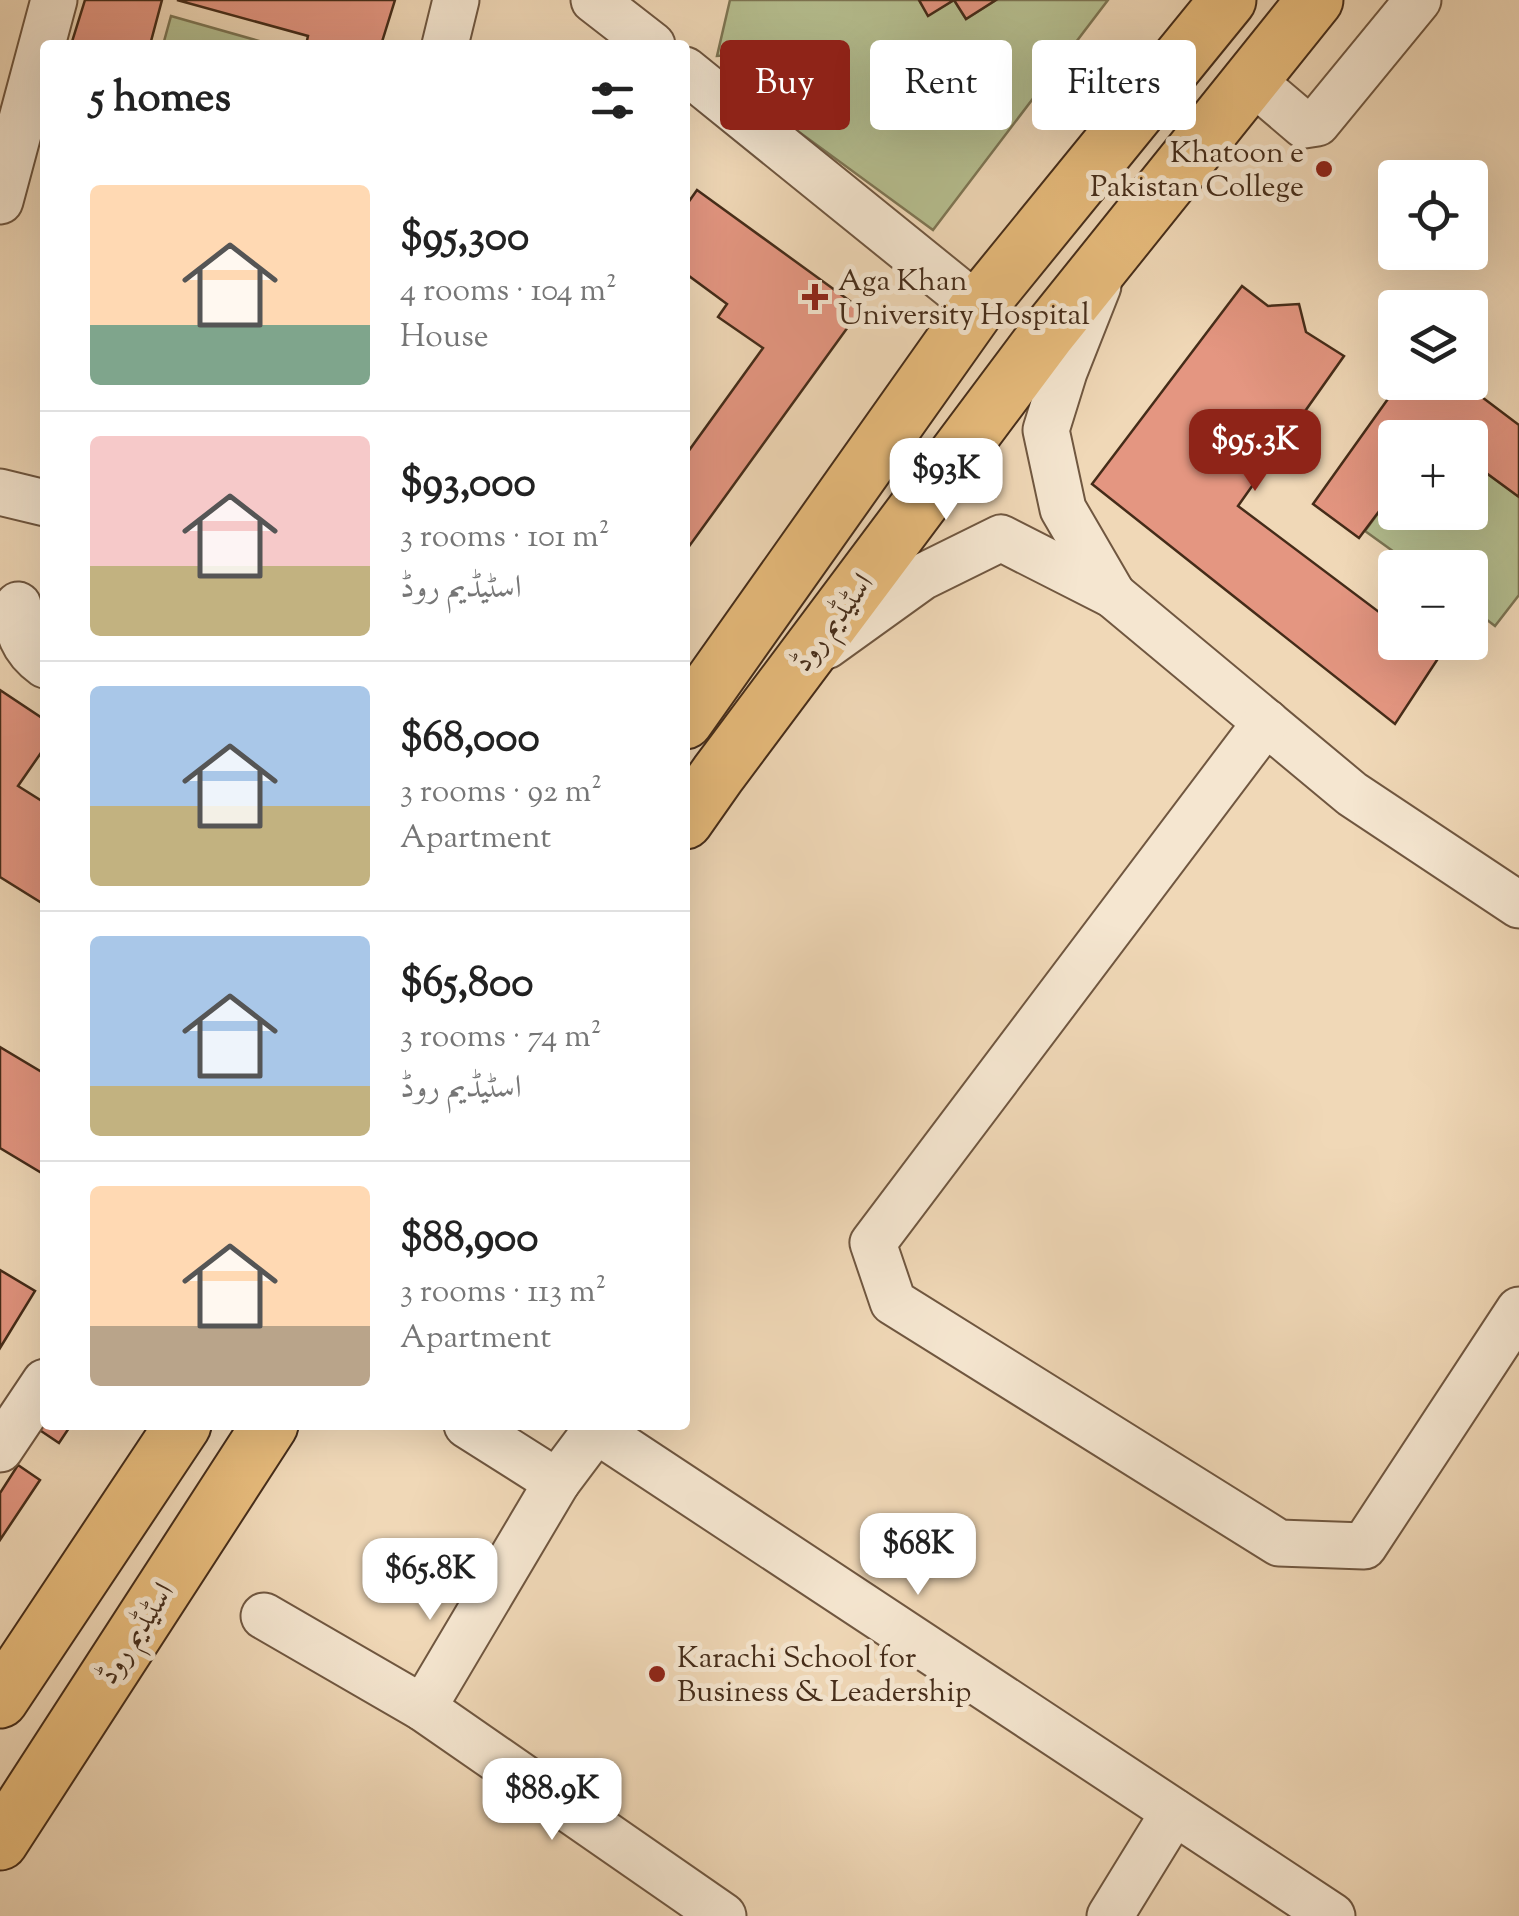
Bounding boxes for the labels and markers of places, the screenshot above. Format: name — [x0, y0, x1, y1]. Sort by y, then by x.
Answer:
place label: Khatoon e Pakistan College — [1090, 133, 1304, 210]
marker: Khatoon e Pakistan College — [1313, 158, 1335, 180]
place label: Aga Khan University Hospital — [838, 261, 1090, 338]
marker: Aga Khan University Hospital — [802, 284, 828, 310]
pin: $95.3K — [1174, 409, 1336, 494]
pin: $93K — [887, 438, 1005, 523]
pin: $68K — [859, 1513, 977, 1598]
pin: $65.8K — [349, 1538, 511, 1623]
place label: Karachi School for Business & Leadership — [677, 1638, 971, 1715]
marker: Karachi School for Business & Leadership — [646, 1663, 668, 1685]
pin: $88.9K — [471, 1758, 633, 1843]

